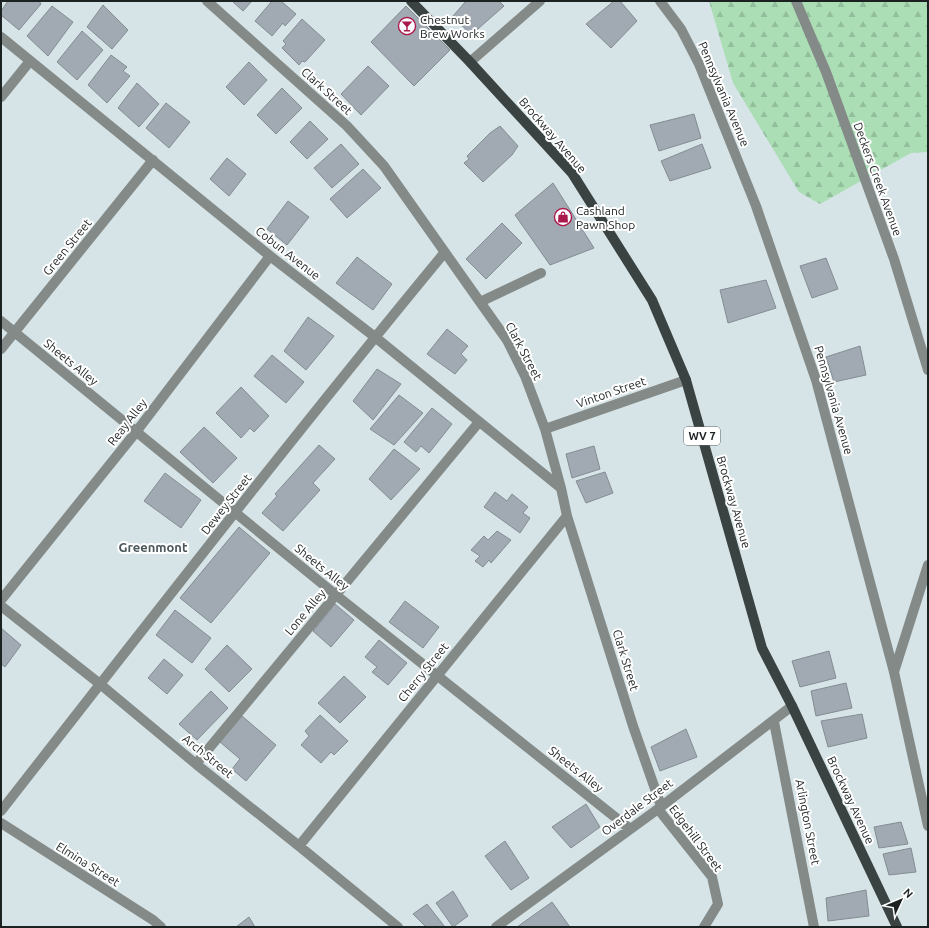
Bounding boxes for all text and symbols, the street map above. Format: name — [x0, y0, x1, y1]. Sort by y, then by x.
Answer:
place label: Chestnut Brew Works — [420, 13, 485, 40]
bar icon: Chestnut Brew Works — [397, 16, 417, 36]
street label: Pennsylvania Avenue — [696, 40, 752, 148]
street label: Clark Street — [299, 65, 355, 117]
street label: Brockway Avenue — [517, 95, 589, 175]
street label: Deckers Creek Avenue — [851, 120, 905, 238]
place label: Cashland Pawn Shop — [576, 204, 635, 231]
shop icon: Cashland Pawn Shop — [553, 207, 573, 227]
street label: Green Street — [40, 216, 94, 278]
street label: Cobun Avenue — [253, 224, 323, 282]
street label: Clark Street — [503, 320, 545, 382]
street label: Sheets Alley — [41, 336, 101, 388]
street label: Pennsylvania Avenue — [812, 344, 856, 456]
street label: Vinton Street — [575, 374, 648, 410]
street label: Reay Alley — [105, 396, 149, 448]
road number: WV 7 — [684, 427, 720, 445]
street label: Brockway Avenue — [715, 454, 753, 550]
street label: Dewey Street — [198, 471, 254, 537]
district label: Greenmont — [118, 540, 188, 554]
street label: Sheets Alley — [292, 541, 352, 593]
street label: Lone Alley — [282, 586, 328, 638]
street label: Clark Street — [610, 628, 642, 693]
street label: Cherry Street — [395, 640, 451, 704]
street label: Arch Street — [180, 732, 236, 780]
street label: Sheets Alley — [546, 744, 606, 794]
street label: Brockway Avenue — [825, 754, 877, 846]
street label: Overdale Street — [599, 776, 675, 838]
street label: Arlington Street — [793, 778, 823, 866]
street label: Edgehill Street — [667, 802, 725, 874]
street label: Elmina Street — [54, 839, 122, 889]
north arrow — [881, 880, 921, 920]
text: N — [901, 886, 915, 900]

